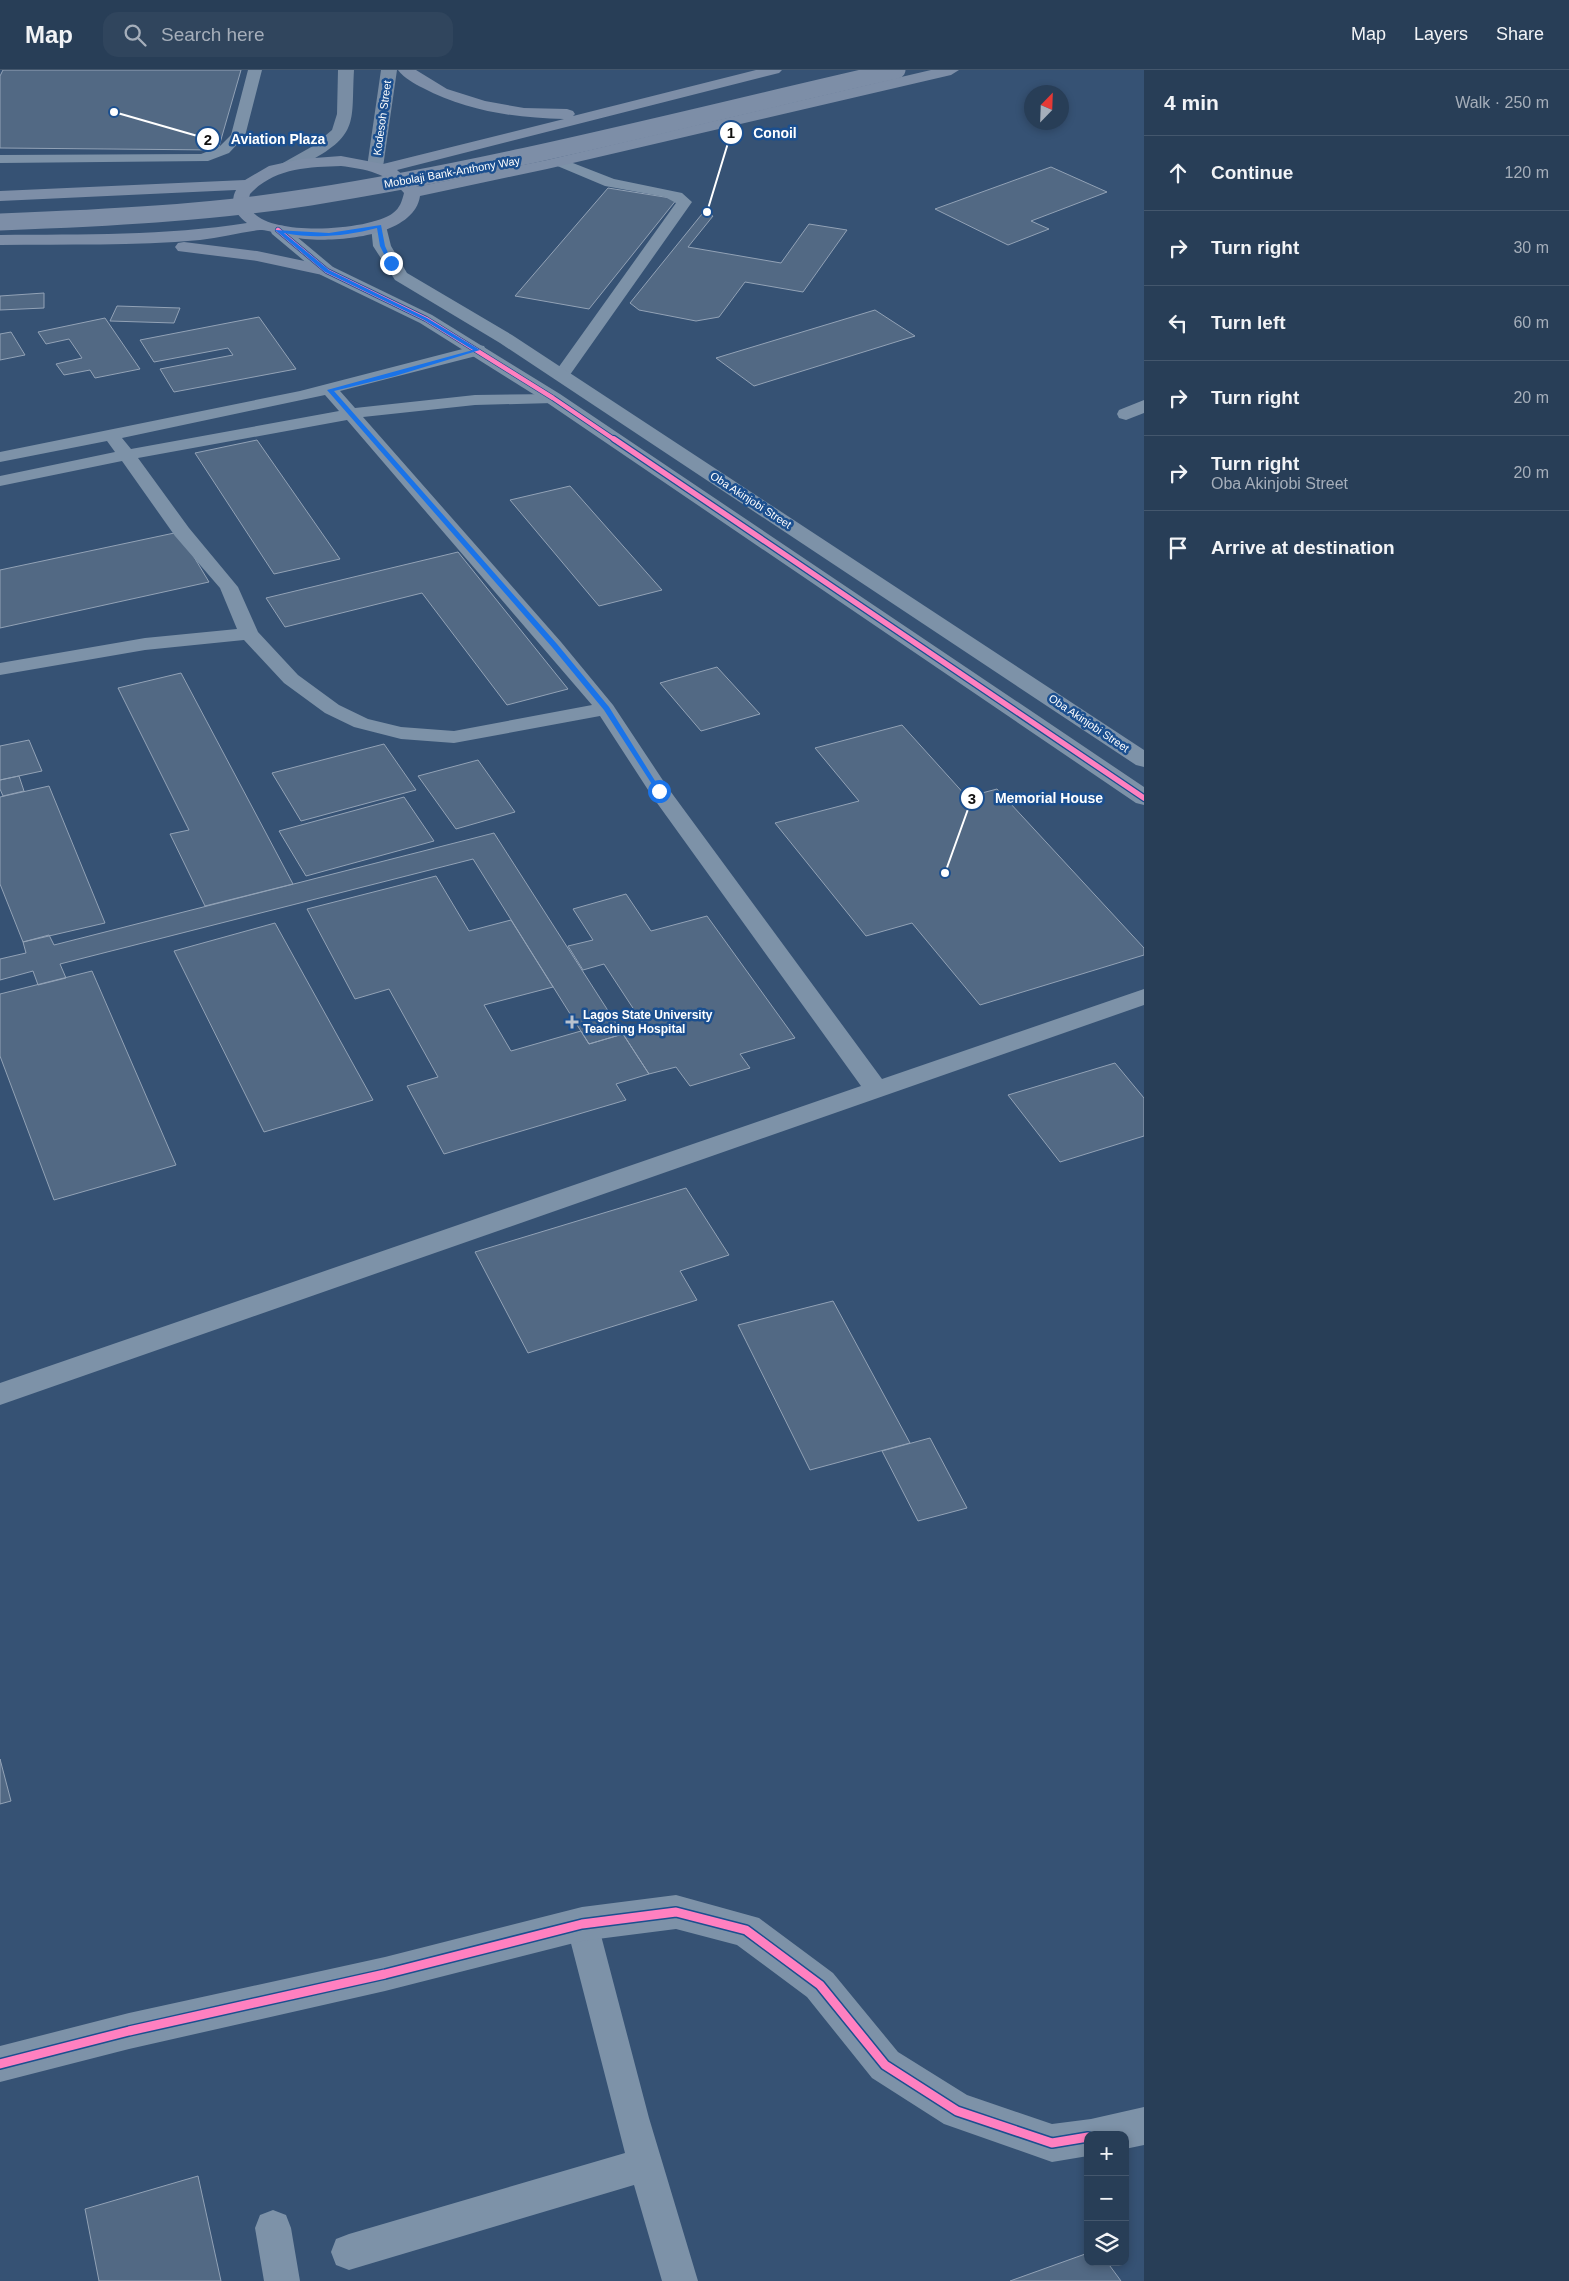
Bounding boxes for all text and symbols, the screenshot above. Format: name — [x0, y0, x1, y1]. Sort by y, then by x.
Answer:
search box — [103, 12, 453, 57]
text: Map — [25, 21, 73, 48]
icon: search — [121, 21, 149, 49]
text: Search here — [161, 24, 265, 45]
text: Map — [1351, 24, 1386, 44]
text: Layers — [1414, 24, 1468, 44]
text: Share — [1496, 24, 1544, 44]
street label: Kodesoh Street — [371, 80, 393, 156]
north arrow — [1024, 85, 1069, 130]
text: 4 min — [1164, 91, 1219, 114]
text: Walk · 250 m — [1455, 94, 1549, 111]
callout: Conoil — [718, 119, 807, 148]
text: 1 — [727, 124, 735, 141]
callout: Aviation Plaza — [196, 125, 335, 154]
text: Conoil — [753, 125, 797, 141]
text: 2 — [204, 131, 212, 148]
text: Aviation Plaza — [231, 131, 325, 147]
street label: Mobolaji Bank-Anthony Way — [383, 154, 521, 190]
icon: ahead — [1164, 159, 1192, 187]
text: Continue — [1211, 162, 1293, 183]
text: 120 m — [1505, 164, 1549, 181]
icon: right — [1164, 234, 1192, 262]
text: Turn right — [1211, 237, 1299, 258]
text: 30 m — [1513, 239, 1549, 256]
route end — [380, 252, 403, 275]
icon: left — [1164, 309, 1192, 337]
text: Turn left — [1211, 312, 1286, 333]
text: 60 m — [1513, 314, 1549, 331]
icon: right — [1164, 384, 1192, 412]
text: Turn right — [1211, 387, 1299, 408]
text: 20 m — [1513, 389, 1549, 406]
text: Turn right — [1211, 453, 1299, 474]
icon: right — [1164, 459, 1192, 487]
text: 20 m — [1513, 464, 1549, 481]
street label: Oba Akinjobi Street — [708, 469, 794, 531]
text: Oba Akinjobi Street — [1211, 475, 1348, 492]
icon: arrive — [1164, 534, 1192, 562]
text: Arrive at destination — [1211, 537, 1395, 558]
street label: Oba Akinjobi Street — [1047, 692, 1131, 754]
route start — [648, 780, 671, 803]
callout: Memorial House — [960, 784, 1113, 813]
text: 3 — [968, 790, 976, 807]
text: Memorial House — [995, 790, 1103, 806]
place label: Lagos State University Teaching Hospital — [583, 1008, 713, 1036]
marker: Lagos State University Teaching Hospital — [565, 1015, 579, 1029]
map controls — [1084, 2131, 1129, 2266]
button: + — [1084, 2131, 1129, 2176]
button: − — [1084, 2176, 1129, 2221]
button: layers — [1084, 2221, 1129, 2266]

